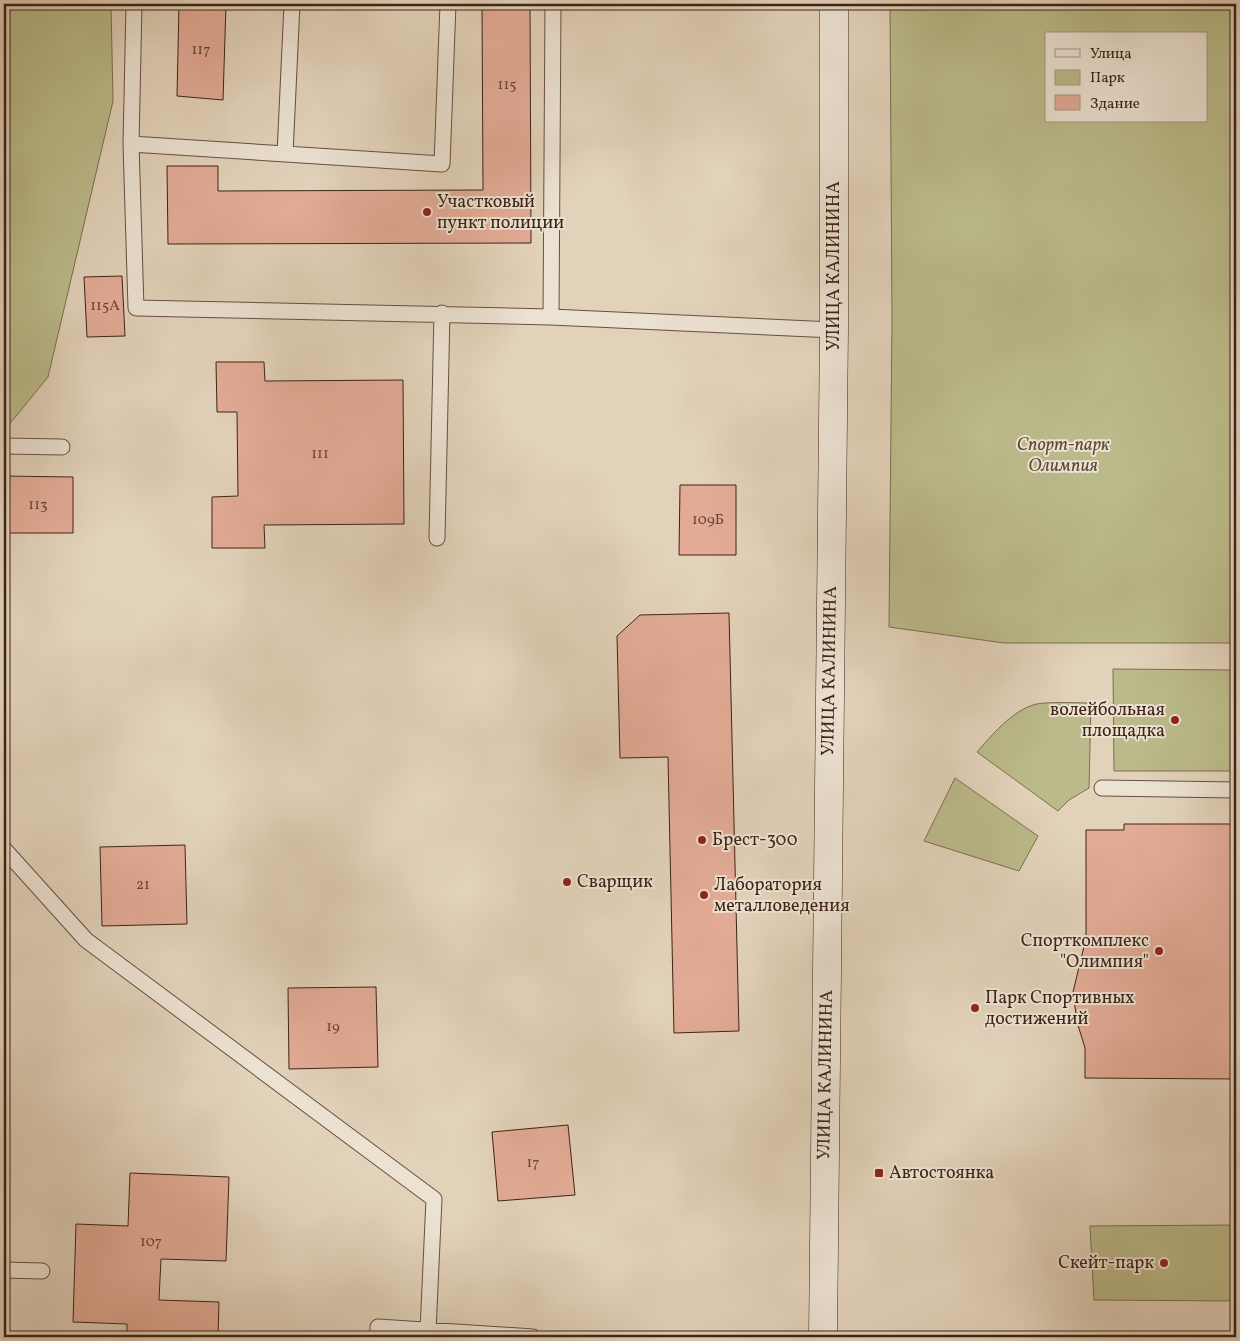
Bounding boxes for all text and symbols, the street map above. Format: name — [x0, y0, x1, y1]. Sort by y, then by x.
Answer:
legend — [1045, 32, 1208, 122]
house number: 117 — [192, 40, 210, 61]
text: Улица — [1090, 44, 1132, 65]
text: Парк — [1090, 68, 1125, 89]
house number: 115 — [498, 75, 516, 96]
text: Здание — [1090, 94, 1140, 115]
street label: УЛИЦА КАЛИНИНА — [822, 181, 847, 351]
place label: Участковый пункт полиции — [437, 190, 564, 236]
marker: Участковый пункт полиции — [421, 206, 433, 218]
house number: 115А — [90, 296, 120, 317]
park label: Спорт-парк Олимпия — [1017, 433, 1110, 479]
house number: 111 — [311, 444, 329, 465]
house number: 113 — [28, 495, 48, 516]
house number: 109Б — [692, 510, 724, 531]
street label: УЛИЦА КАЛИНИНА — [816, 586, 844, 756]
place label: волейбольная площадка — [1050, 698, 1165, 744]
marker: волейбольная площадка — [1169, 714, 1181, 726]
place label: Брест-300 — [712, 828, 798, 853]
marker: Брест-300 — [696, 834, 708, 846]
place label: Сварщик — [577, 870, 653, 895]
place label: Лаборатория металловедения — [714, 873, 850, 919]
house number: 21 — [136, 875, 150, 896]
marker: Сварщик — [561, 876, 573, 888]
marker: Лаборатория металловедения — [698, 889, 710, 901]
place label: Спорткомплекс "Олимпия" — [1021, 929, 1149, 975]
marker: Спорткомплекс "Олимпия" — [1153, 945, 1165, 957]
place label: Парк Спортивных достижений — [985, 986, 1134, 1032]
street label: УЛИЦА КАЛИНИНА — [812, 990, 840, 1160]
marker: Парк Спортивных достижений — [969, 1002, 981, 1014]
house number: 19 — [326, 1017, 340, 1038]
house number: 17 — [526, 1153, 540, 1174]
place label: Автостоянка — [889, 1161, 994, 1186]
marker: Автостоянка — [873, 1167, 885, 1179]
house number: 107 — [140, 1232, 162, 1253]
place label: Скейт-парк — [1058, 1251, 1154, 1276]
marker: Скейт-парк — [1158, 1257, 1170, 1269]

